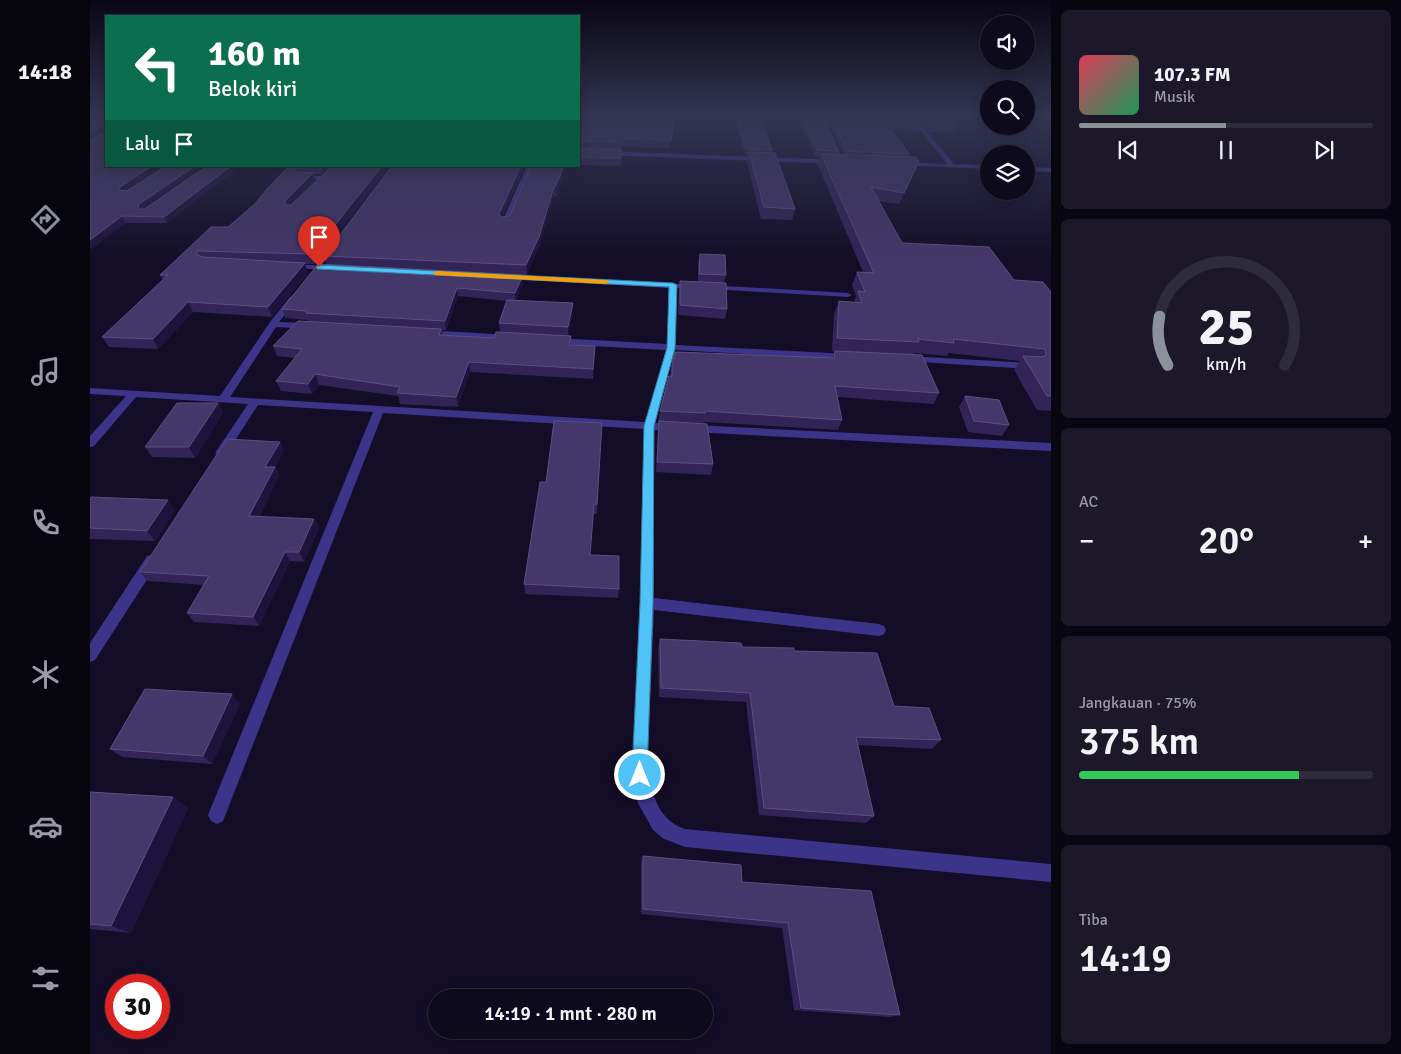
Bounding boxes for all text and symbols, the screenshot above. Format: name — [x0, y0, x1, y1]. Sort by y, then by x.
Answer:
map controls — [980, 15, 1035, 200]
button: sound — [980, 15, 1035, 70]
text: 160 m — [208, 32, 301, 75]
icon: left — [125, 35, 190, 100]
text: 14:18 — [18, 58, 72, 85]
text: 107.3 FM — [1154, 63, 1231, 87]
text: Belok kiri — [208, 75, 297, 102]
button: search — [980, 80, 1035, 135]
text: Musik — [1154, 87, 1195, 107]
icon: arrive — [170, 130, 198, 158]
text: Lalu — [125, 132, 160, 156]
icon: previous — [1114, 136, 1142, 164]
icon: pause — [1212, 136, 1240, 164]
icon: next — [1310, 136, 1338, 164]
button: layers — [980, 145, 1035, 200]
icon: directions — [28, 202, 63, 237]
pin — [298, 216, 340, 267]
icon: arrive — [305, 223, 333, 251]
text: 25 — [1198, 295, 1254, 359]
text: km/h — [1206, 353, 1246, 375]
icon: music — [28, 354, 63, 389]
text: AC — [1079, 492, 1098, 512]
icon: phone — [28, 505, 63, 540]
text: 20° — [1198, 517, 1254, 564]
text: − — [1079, 524, 1094, 558]
text: + — [1358, 524, 1373, 558]
icon: climate — [28, 657, 63, 692]
text: Jangkauan · 75% — [1079, 693, 1196, 713]
text: 375 km — [1079, 718, 1199, 765]
position arrow — [613, 748, 665, 800]
icon: car — [28, 809, 63, 844]
text: Tiba — [1079, 910, 1108, 930]
text: 14:19 — [1079, 935, 1172, 982]
icon: filters — [28, 961, 63, 996]
speed limit sign: 30 — [105, 974, 170, 1039]
text: 14:19 · 1 mnt · 280 m — [484, 1002, 657, 1026]

